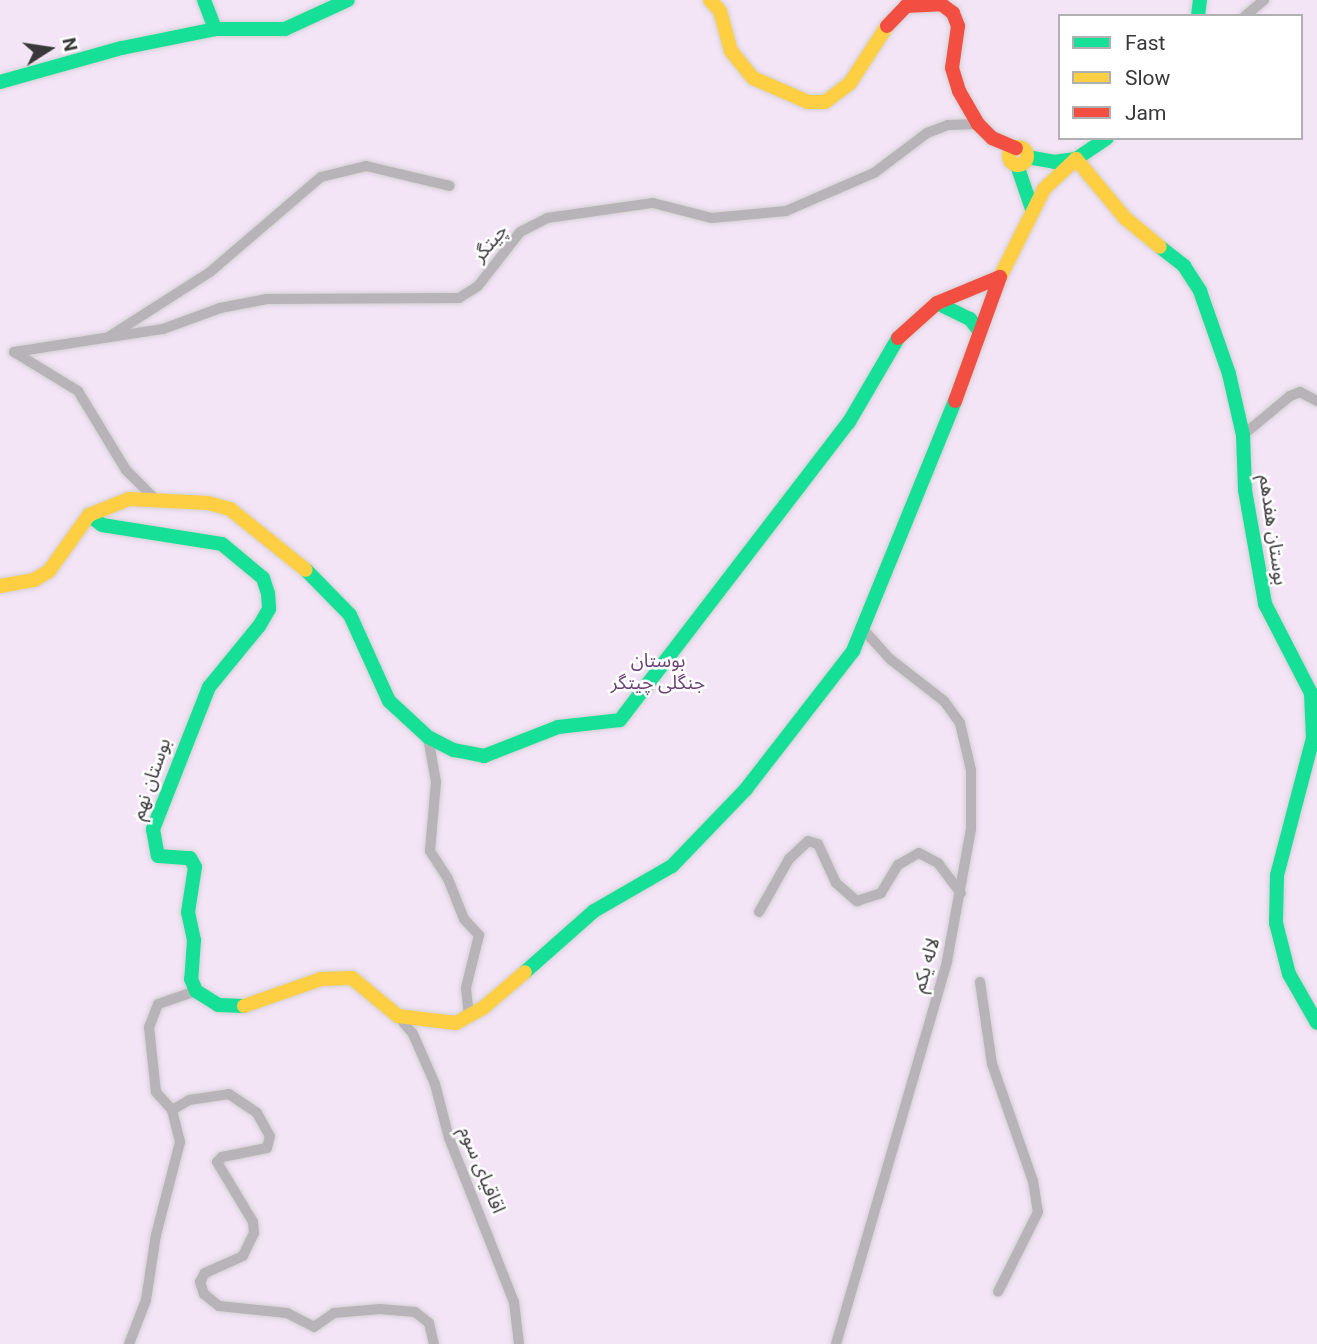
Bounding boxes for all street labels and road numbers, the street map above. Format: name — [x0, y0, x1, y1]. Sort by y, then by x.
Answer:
street label: چیتگر — [468, 219, 512, 267]
street label: بوستان هفدهم — [1254, 473, 1292, 587]
street label: بوستان نهم — [126, 735, 176, 823]
street label: لاله یکم — [907, 935, 945, 995]
street label: اقاقیای سوم — [454, 1123, 510, 1217]

